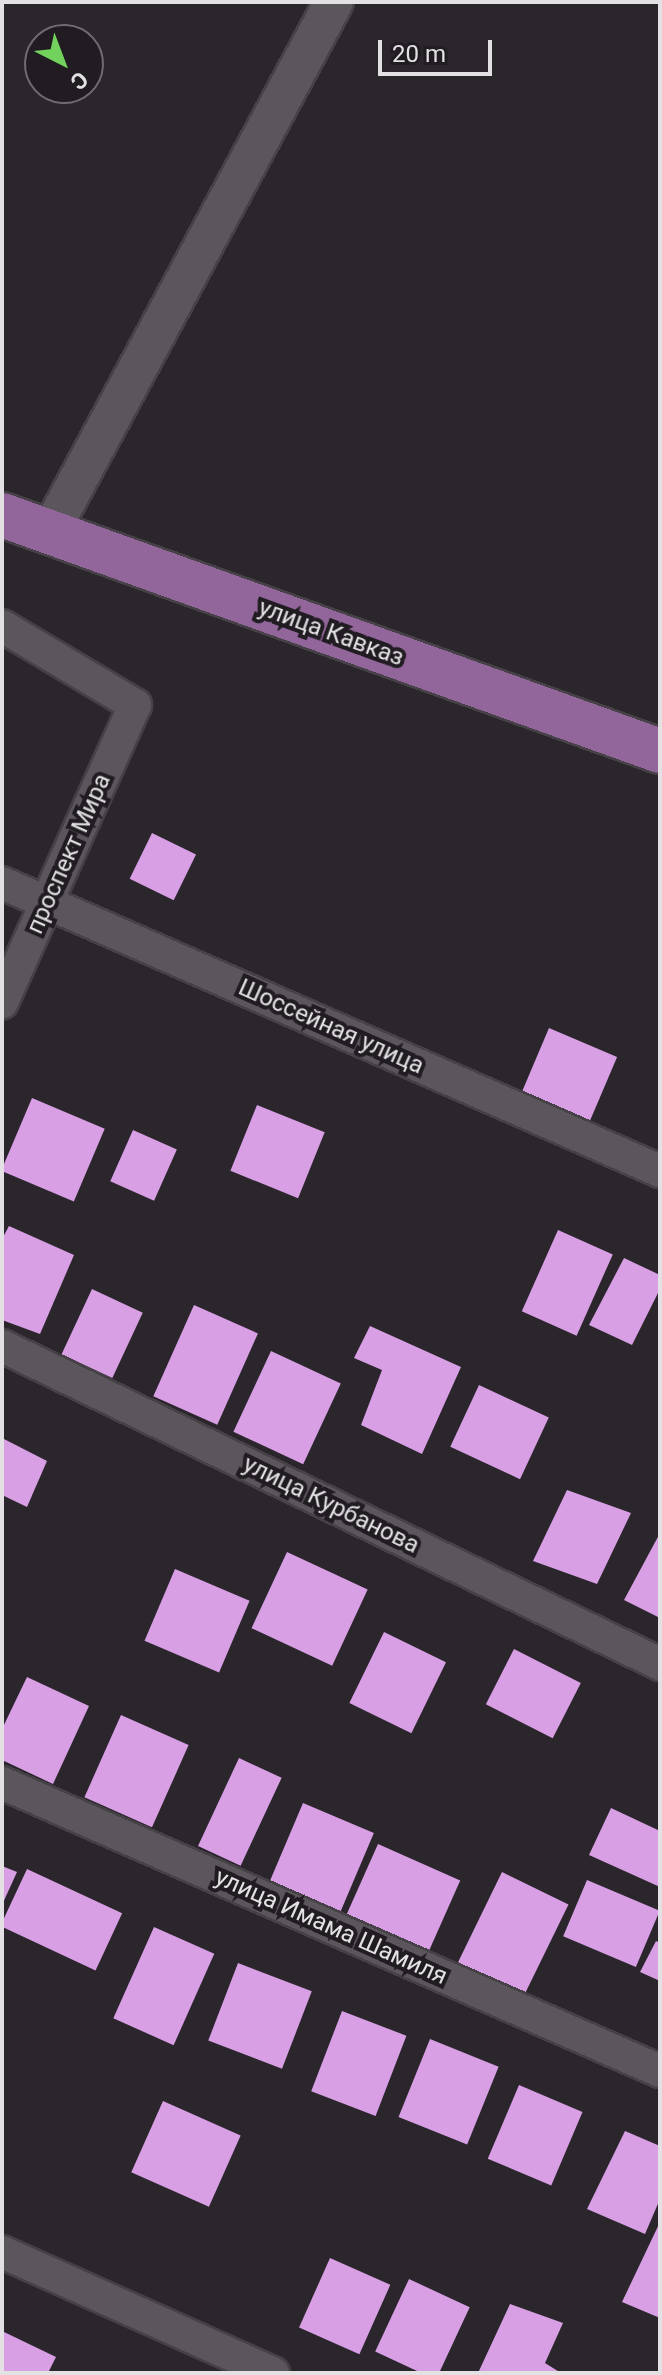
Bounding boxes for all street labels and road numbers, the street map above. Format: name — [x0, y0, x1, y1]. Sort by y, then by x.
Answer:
street label: улица Кавказ — [255, 593, 407, 673]
street label: проспект Мира — [21, 770, 117, 938]
street label: Шоссейная улица — [234, 973, 428, 1081]
street label: улица Курбанова — [238, 1450, 424, 1560]
street label: улица Имама Шамиля — [211, 1863, 451, 1991]

